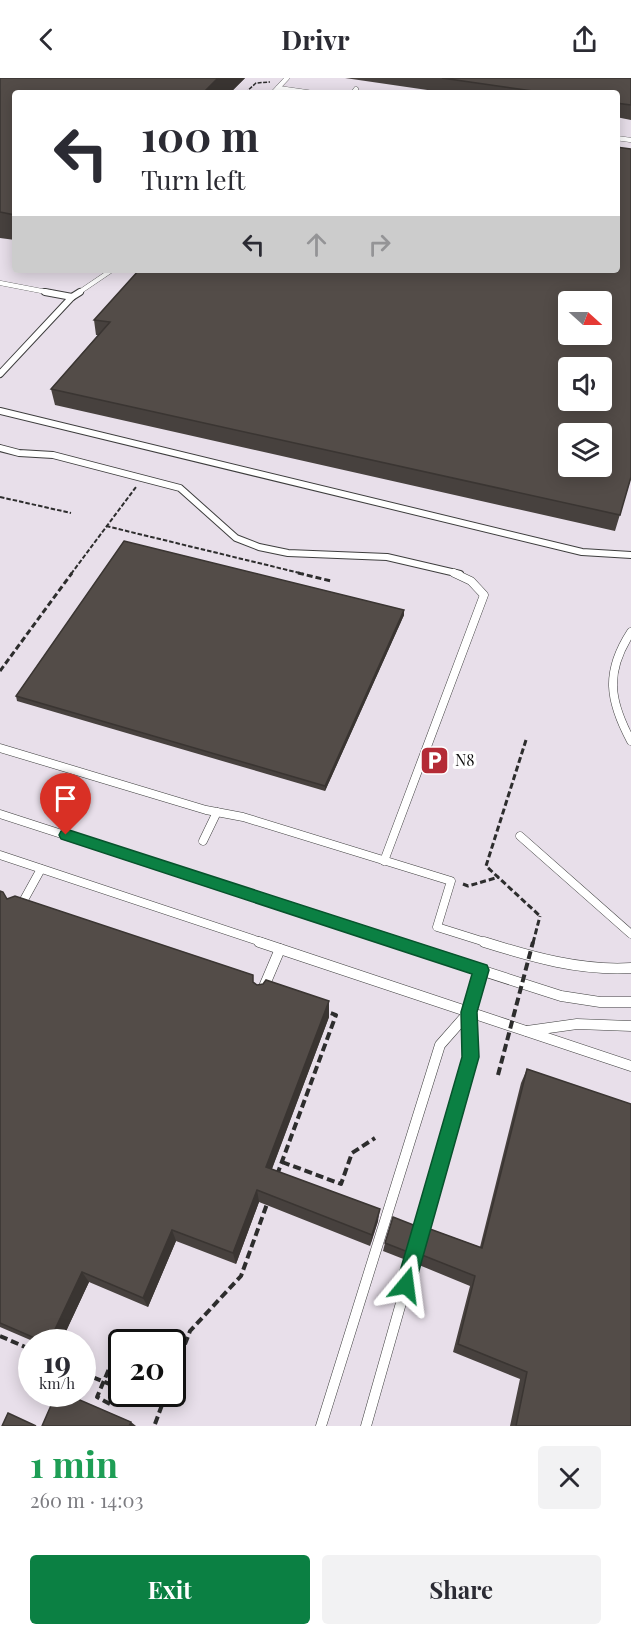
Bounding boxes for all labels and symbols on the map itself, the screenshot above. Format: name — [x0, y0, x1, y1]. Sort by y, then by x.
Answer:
north arrow — [558, 291, 612, 345]
parking icon: N8 — [418, 744, 450, 776]
place label: N8 — [455, 749, 475, 770]
pin — [40, 773, 91, 835]
position arrow — [374, 1253, 438, 1317]
speed limit sign: 20 — [108, 1329, 186, 1407]

